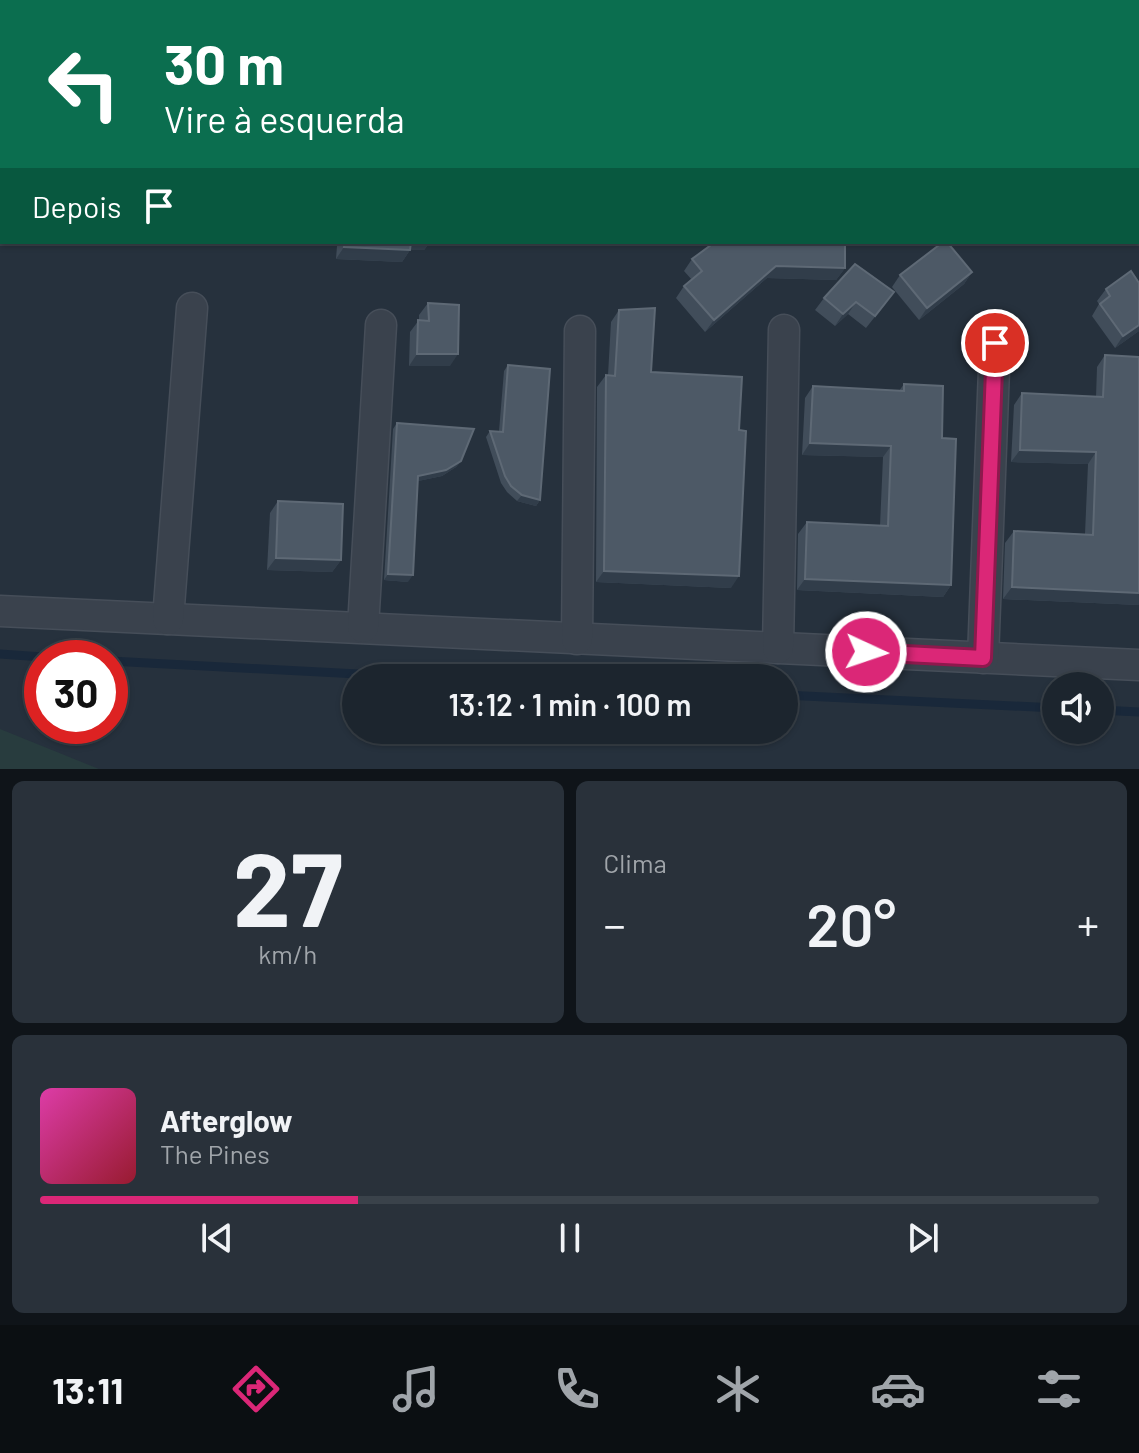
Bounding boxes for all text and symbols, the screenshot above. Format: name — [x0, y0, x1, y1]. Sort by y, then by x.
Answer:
text: 30 m — [164, 29, 284, 96]
icon: left — [32, 32, 136, 136]
text: Vire à esquerda — [164, 97, 405, 140]
icon: arrive — [137, 184, 181, 228]
text: Depois — [32, 188, 121, 224]
pin — [961, 309, 1029, 377]
icon: arrive — [973, 321, 1017, 365]
position arrow — [824, 610, 908, 694]
speed limit sign: 30 — [24, 640, 128, 744]
map controls — [1042, 672, 1114, 744]
button: sound — [1042, 672, 1114, 744]
text: 13:12 · 1 min · 100 m — [449, 686, 691, 722]
text: 27 — [233, 823, 343, 948]
text: Clima — [604, 847, 667, 878]
text: 20° — [806, 887, 896, 959]
text: − — [604, 897, 626, 950]
text: + — [1077, 897, 1099, 950]
text: km/h — [258, 938, 317, 969]
text: Afterglow — [160, 1102, 293, 1138]
text: The Pines — [160, 1138, 270, 1169]
icon: previous — [195, 1216, 239, 1260]
icon: pause — [548, 1216, 592, 1260]
icon: next — [901, 1216, 945, 1260]
icon: directions — [228, 1361, 284, 1417]
icon: music — [388, 1361, 444, 1417]
icon: phone — [549, 1361, 605, 1417]
icon: climate — [710, 1361, 766, 1417]
icon: car — [870, 1361, 926, 1417]
icon: filters — [1031, 1361, 1087, 1417]
text: 13:11 — [52, 1368, 123, 1411]

